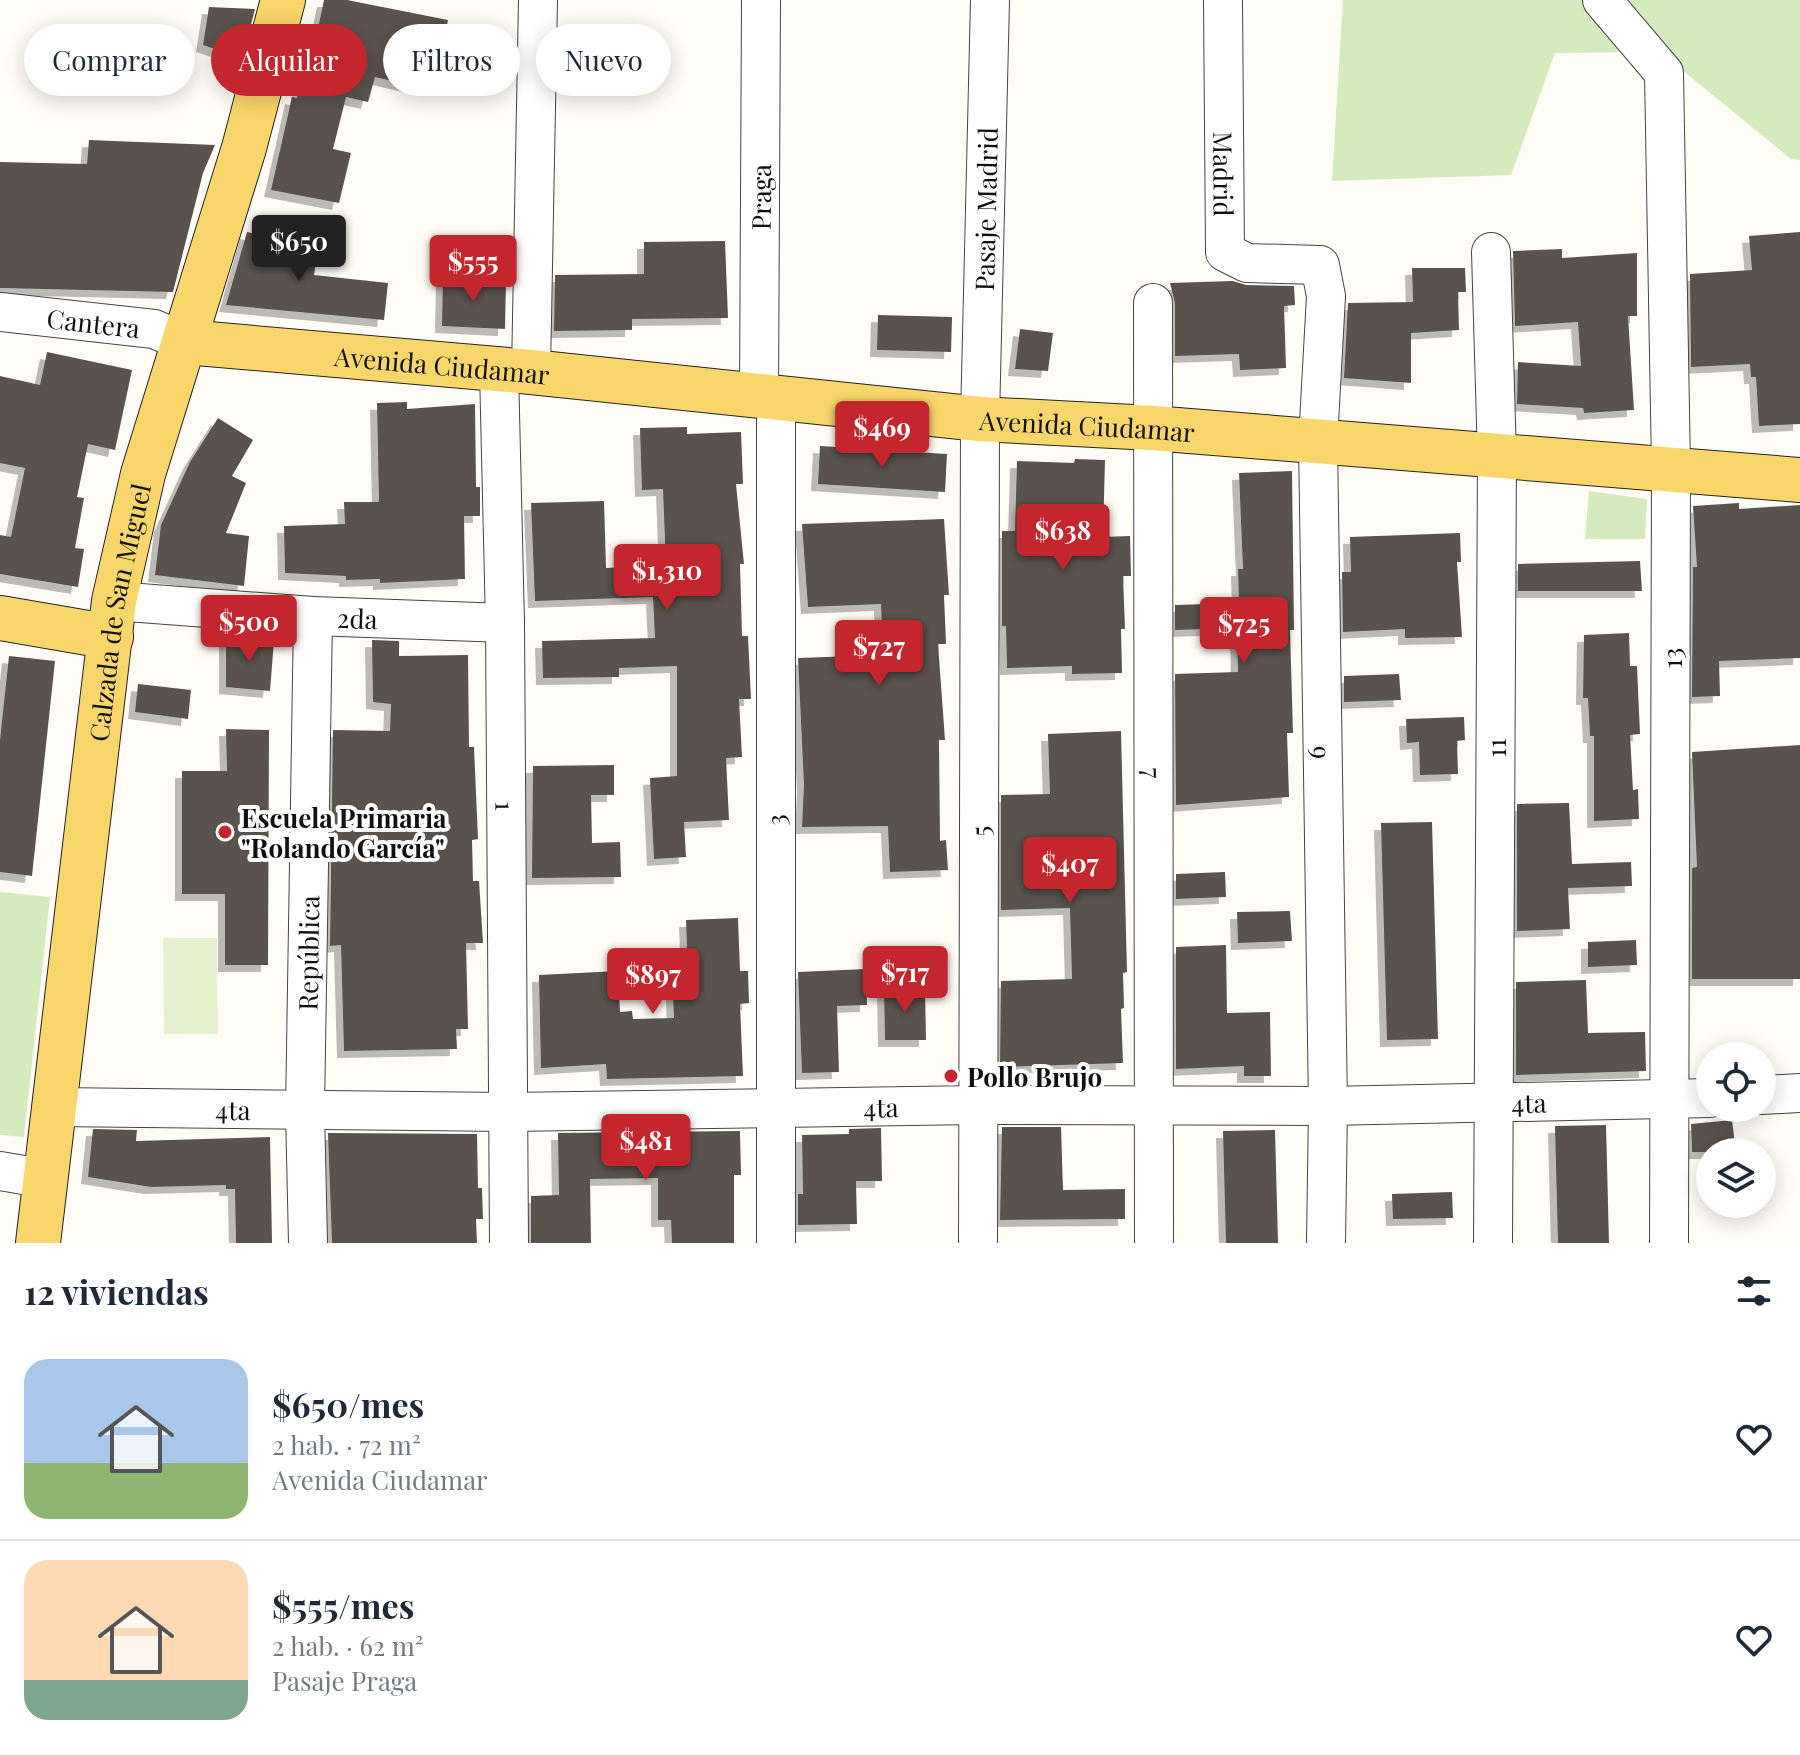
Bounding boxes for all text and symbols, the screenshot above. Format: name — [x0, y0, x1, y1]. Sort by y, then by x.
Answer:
chip: Comprar — [24, 24, 195, 96]
chip: Alquilar — [211, 24, 367, 96]
chip: Filtros — [383, 24, 520, 96]
chip: Nuevo — [536, 24, 671, 96]
street label: Pasaje Madrid — [966, 127, 1004, 291]
street label: Madrid — [1207, 131, 1242, 217]
street label: Praga — [742, 164, 778, 230]
pin: $650 — [252, 215, 346, 283]
text: $650 — [270, 223, 328, 258]
pin: $555 — [426, 235, 520, 303]
text: $555 — [448, 243, 498, 278]
street label: Cantera — [45, 300, 142, 345]
street label: Avenida Ciudamar — [332, 337, 552, 391]
pin: $469 — [835, 401, 929, 469]
street label: Avenida Ciudamar — [977, 401, 1197, 449]
text: $469 — [853, 409, 911, 444]
street label: Calzada de San Miguel — [80, 480, 158, 743]
pin: $638 — [1016, 504, 1110, 572]
text: $638 — [1035, 512, 1091, 547]
pin: $1,310 — [602, 544, 732, 612]
text: $1,310 — [632, 552, 702, 587]
pin: $500 — [202, 595, 296, 663]
pin: $725 — [1197, 597, 1291, 665]
street label: 2da — [337, 599, 378, 636]
text: $500 — [219, 603, 279, 638]
text: $725 — [1218, 605, 1270, 640]
pin: $727 — [832, 620, 926, 688]
text: $727 — [853, 628, 905, 663]
street label: 13 — [1654, 648, 1689, 668]
street label: 11 — [1478, 738, 1513, 758]
street label: 9 — [1305, 746, 1340, 759]
street label: 7 — [1136, 768, 1171, 779]
place label: Escuela Primaria "Rolando García" — [241, 800, 447, 865]
street label: 1 — [489, 801, 524, 811]
street label: 3 — [758, 814, 793, 826]
marker: Escuela Primaria "Rolando García" — [216, 823, 234, 841]
street label: 5 — [961, 826, 997, 836]
pin: $407 — [1023, 837, 1117, 905]
text: $407 — [1041, 845, 1099, 880]
street label: República — [289, 895, 326, 1011]
pin: $717 — [858, 946, 952, 1014]
pin: $897 — [606, 948, 700, 1016]
text: $717 — [881, 954, 929, 989]
text: $897 — [625, 956, 681, 991]
map controls — [1696, 1042, 1776, 1218]
button: locate — [1696, 1042, 1776, 1122]
place label: Pollo Brujo — [967, 1059, 1102, 1094]
marker: Pollo Brujo — [942, 1067, 960, 1085]
street label: 4ta — [1511, 1084, 1547, 1120]
street label: 4ta — [863, 1089, 899, 1124]
street label: 4ta — [215, 1091, 251, 1127]
pin: $481 — [599, 1114, 693, 1182]
text: $481 — [619, 1122, 673, 1157]
button: layers — [1696, 1138, 1776, 1218]
text: 12 viviendas — [24, 1268, 209, 1314]
icon: filters — [1732, 1269, 1776, 1313]
text: $650/mes — [272, 1381, 424, 1427]
icon: home — [88, 1391, 184, 1487]
icon: heart — [1732, 1417, 1776, 1461]
text: 2 hab. · 72 m² — [272, 1427, 421, 1462]
text: Avenida Ciudamar — [272, 1462, 488, 1497]
text: $555/mes — [272, 1582, 414, 1628]
icon: home — [88, 1592, 184, 1688]
icon: heart — [1732, 1618, 1776, 1662]
text: 2 hab. · 62 m² — [272, 1628, 424, 1663]
text: Pasaje Praga — [272, 1663, 417, 1698]

